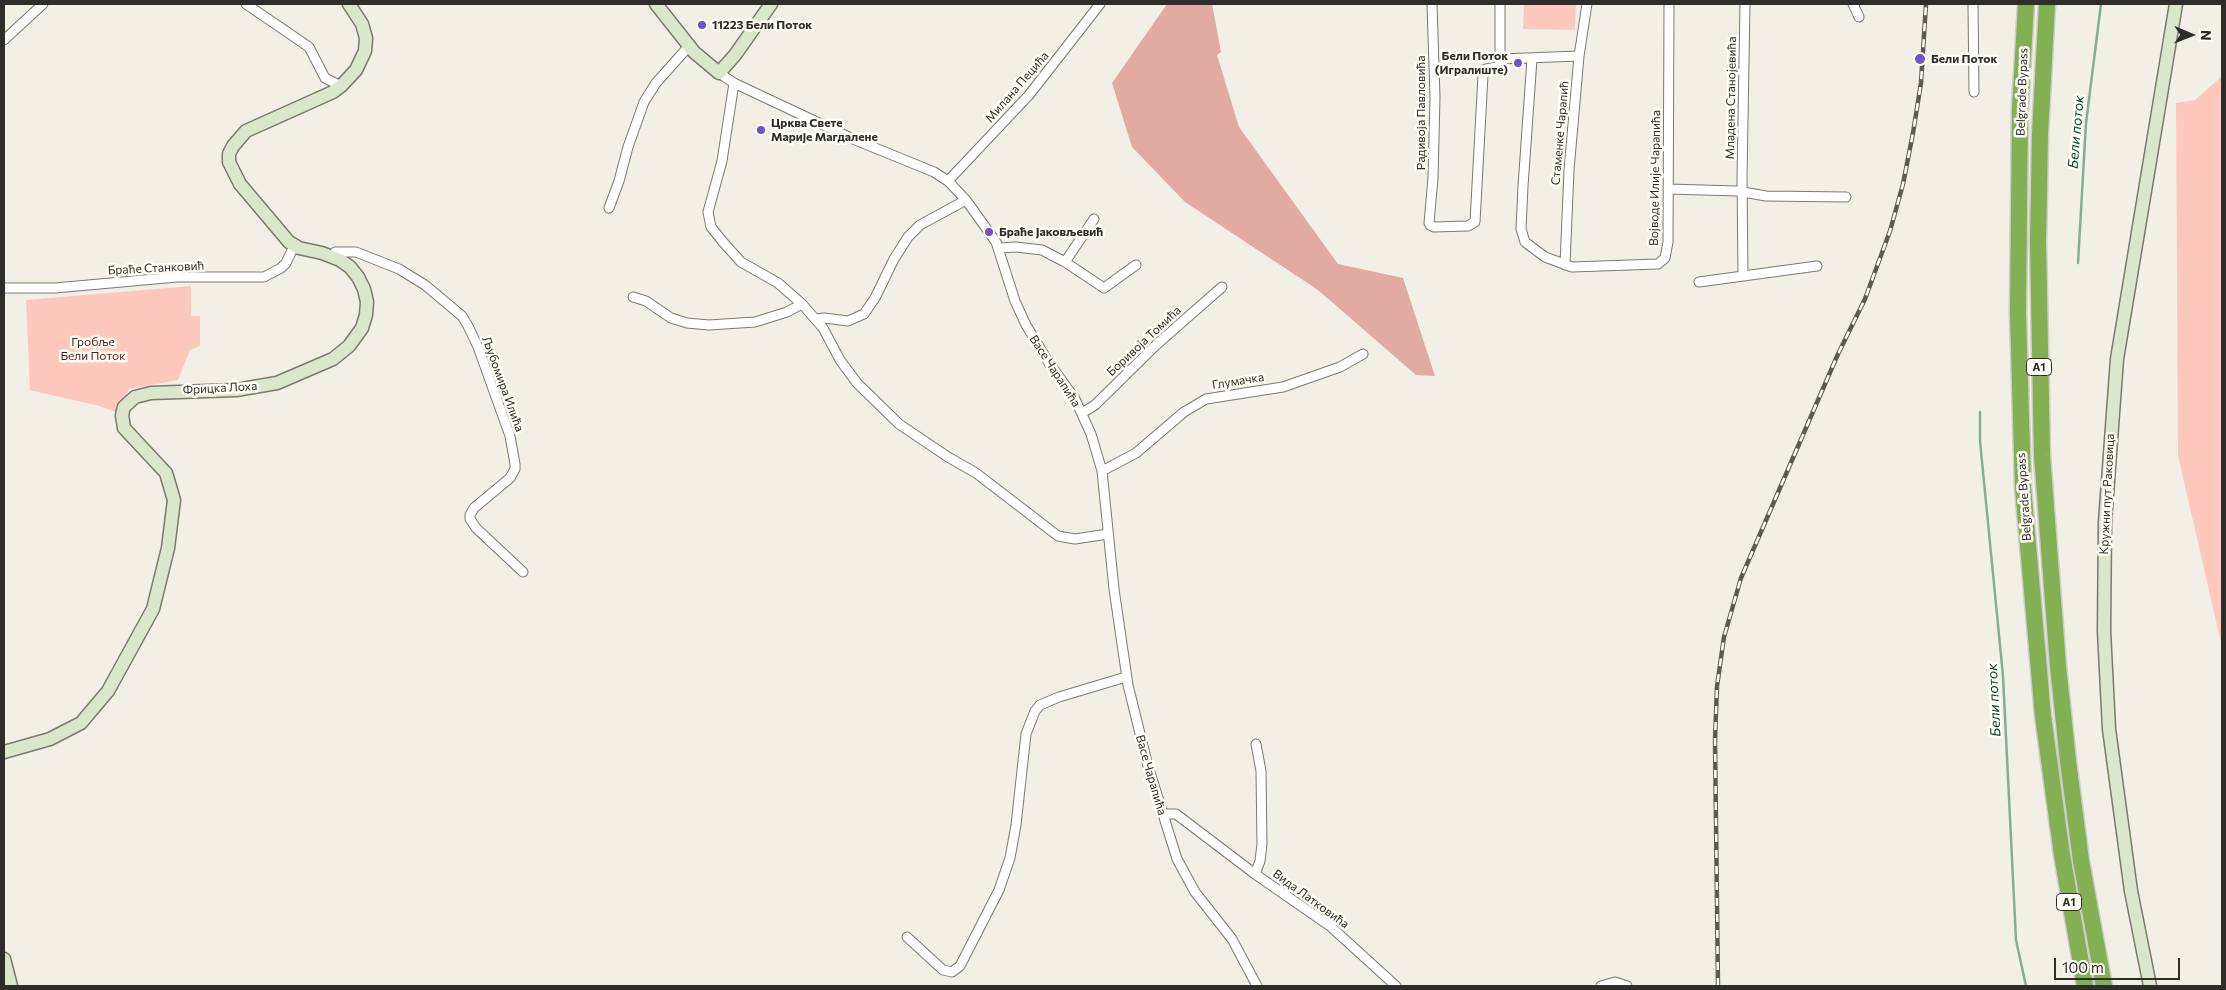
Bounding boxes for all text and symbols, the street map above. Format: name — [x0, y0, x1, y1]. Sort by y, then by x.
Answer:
north arrow — [2166, 10, 2216, 60]
place label: 11223 Бели Поток — [712, 18, 812, 32]
marker: 11223 Бели Поток — [696, 19, 708, 31]
text: N — [2198, 30, 2215, 41]
street label: Младена Станојевића — [1723, 36, 1739, 160]
street label: Belgrade Bypass — [2013, 48, 2031, 136]
street label: Милана Пецића — [982, 49, 1052, 125]
place label: Бели Поток (Игралиште) — [1435, 49, 1508, 77]
marker: Бели Поток — [1913, 52, 1927, 66]
place label: Бели Поток — [1931, 52, 1997, 66]
street label: Радивоја Павловића — [1414, 56, 1428, 170]
marker: Бели Поток (Игралиште) — [1512, 57, 1524, 69]
street label: Стаменке Чарапић — [1548, 80, 1572, 186]
water label: Бели поток — [2064, 95, 2088, 169]
street label: Војводе Илије Чарапића — [1647, 110, 1663, 246]
place label: Црква Свете Марије Магдалене — [771, 116, 878, 144]
marker: Црква Свете Марије Магдалене — [755, 124, 767, 136]
place label: Браће Јаковљевић — [999, 225, 1103, 239]
marker: Браће Јаковљевић — [983, 226, 995, 238]
street label: Браће Станковић — [107, 258, 205, 278]
street label: Боривоја Томића — [1104, 303, 1184, 379]
street label: Васе Чарапића — [1026, 332, 1084, 410]
street label: Љубомира Илића — [479, 334, 527, 434]
park label: Гробље Бели Поток — [60, 335, 126, 363]
road number: A1 — [2026, 358, 2052, 376]
street label: Глумачка — [1211, 370, 1265, 392]
street label: Фрицка Лоха — [182, 379, 258, 397]
street label: Кружни пут Раковица — [2097, 433, 2117, 555]
street label: Belgrade Bypass — [2014, 452, 2034, 542]
water label: Бели поток — [1984, 663, 2004, 737]
street label: Васе Чарапића — [1133, 733, 1169, 817]
street label: Вида Латковића — [1270, 867, 1352, 931]
road number: A1 — [2056, 894, 2082, 910]
scale bar — [2056, 948, 2182, 980]
text: 100 m — [2062, 958, 2104, 976]

